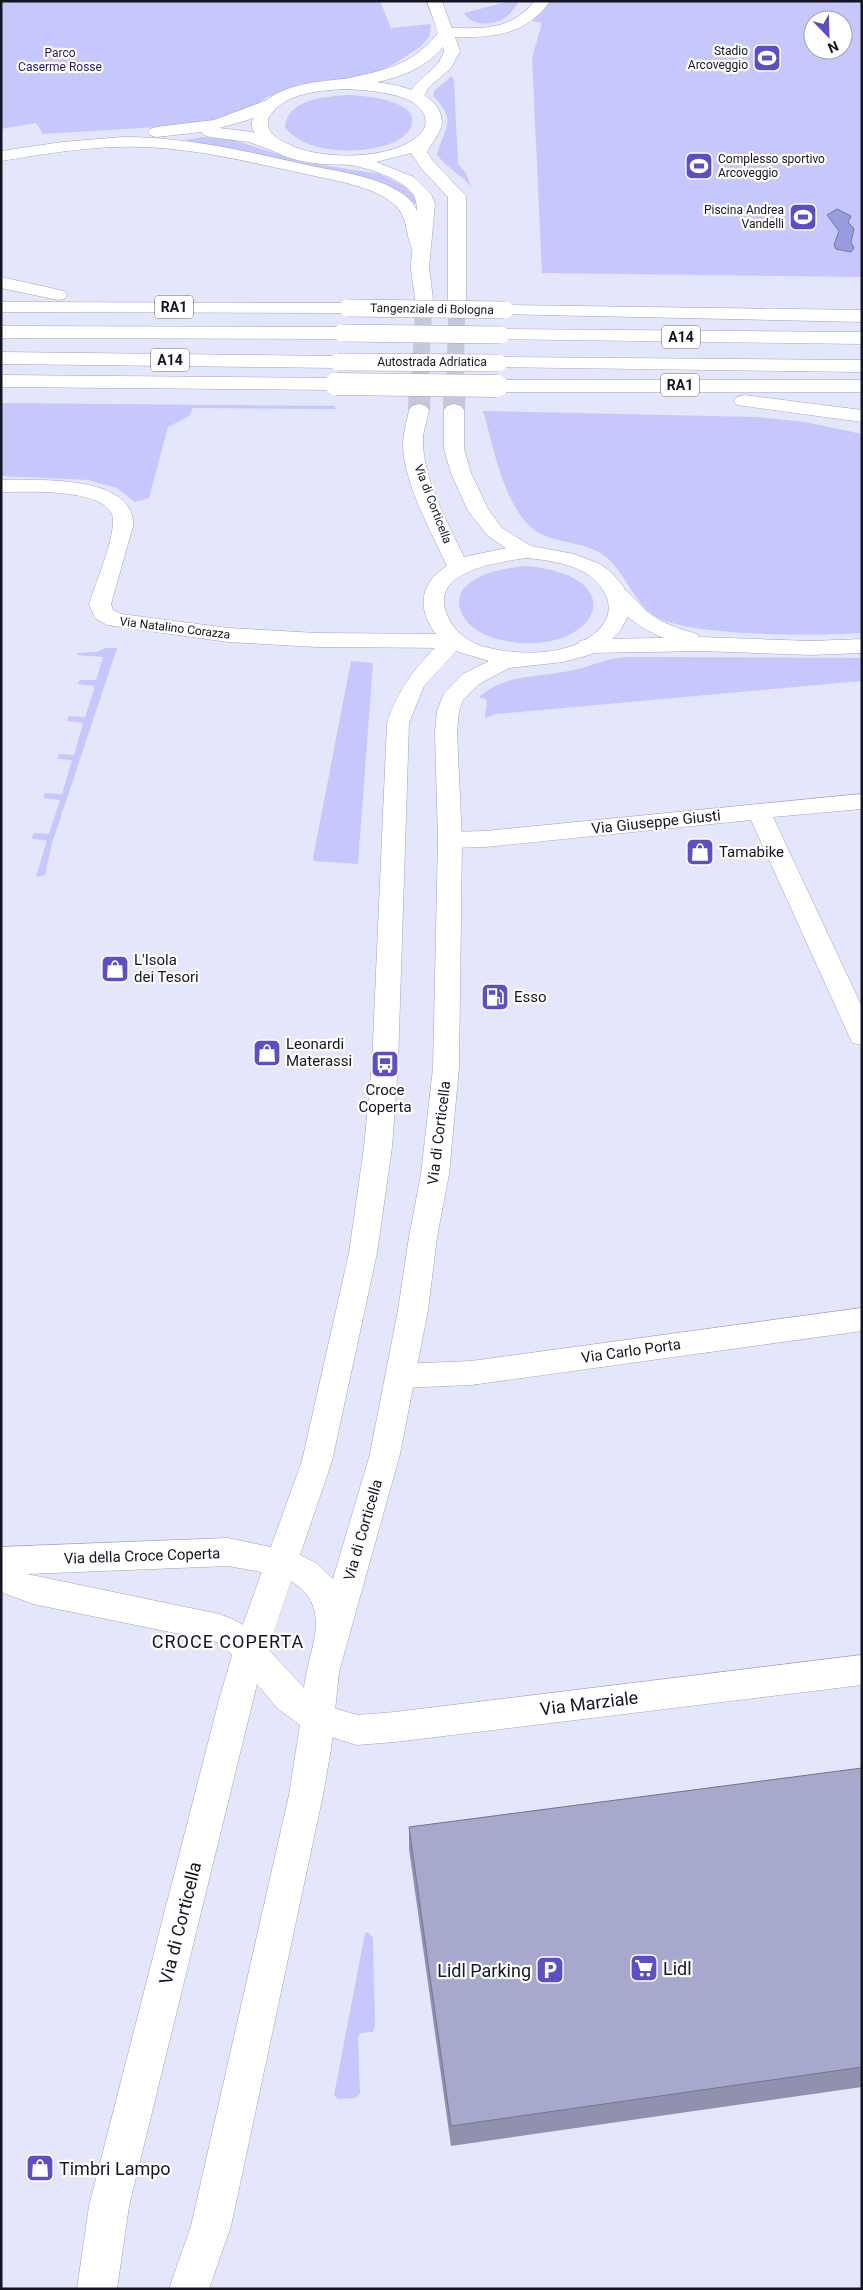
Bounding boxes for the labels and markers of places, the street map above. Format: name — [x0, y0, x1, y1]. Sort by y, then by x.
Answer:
sports icon: Stadio Arcoveggio — [752, 43, 782, 73]
place label: Stadio Arcoveggio — [688, 44, 748, 72]
sports icon: Complesso sportivo Arcoveggio — [684, 151, 714, 181]
place label: Complesso sportivo Arcoveggio — [718, 152, 825, 180]
sports icon: Piscina Andrea Vandelli — [788, 202, 818, 232]
place label: Piscina Andrea Vandelli — [704, 203, 784, 231]
shop icon: Tamabike — [685, 837, 715, 867]
place label: Tamabike — [719, 843, 784, 861]
place label: L'Isola dei Tesori — [134, 951, 199, 986]
shop icon: L'Isola dei Tesori — [100, 954, 130, 984]
fuel station icon: Esso — [480, 982, 510, 1012]
place label: Esso — [514, 988, 547, 1006]
place label: Leonardi Materassi — [286, 1035, 352, 1070]
shop icon: Leonardi Materassi — [252, 1038, 282, 1068]
bus stop icon: Croce Coperta — [370, 1049, 400, 1079]
place label: Croce Coperta — [358, 1081, 412, 1116]
supermarket icon: Lidl — [629, 1953, 659, 1983]
parking icon: Lidl Parking — [535, 1955, 565, 1985]
place label: Lidl — [663, 1958, 692, 1979]
place label: Lidl Parking — [437, 1960, 531, 1981]
shop icon: Timbri Lampo — [25, 2153, 55, 2183]
place label: Timbri Lampo — [59, 2158, 171, 2179]

